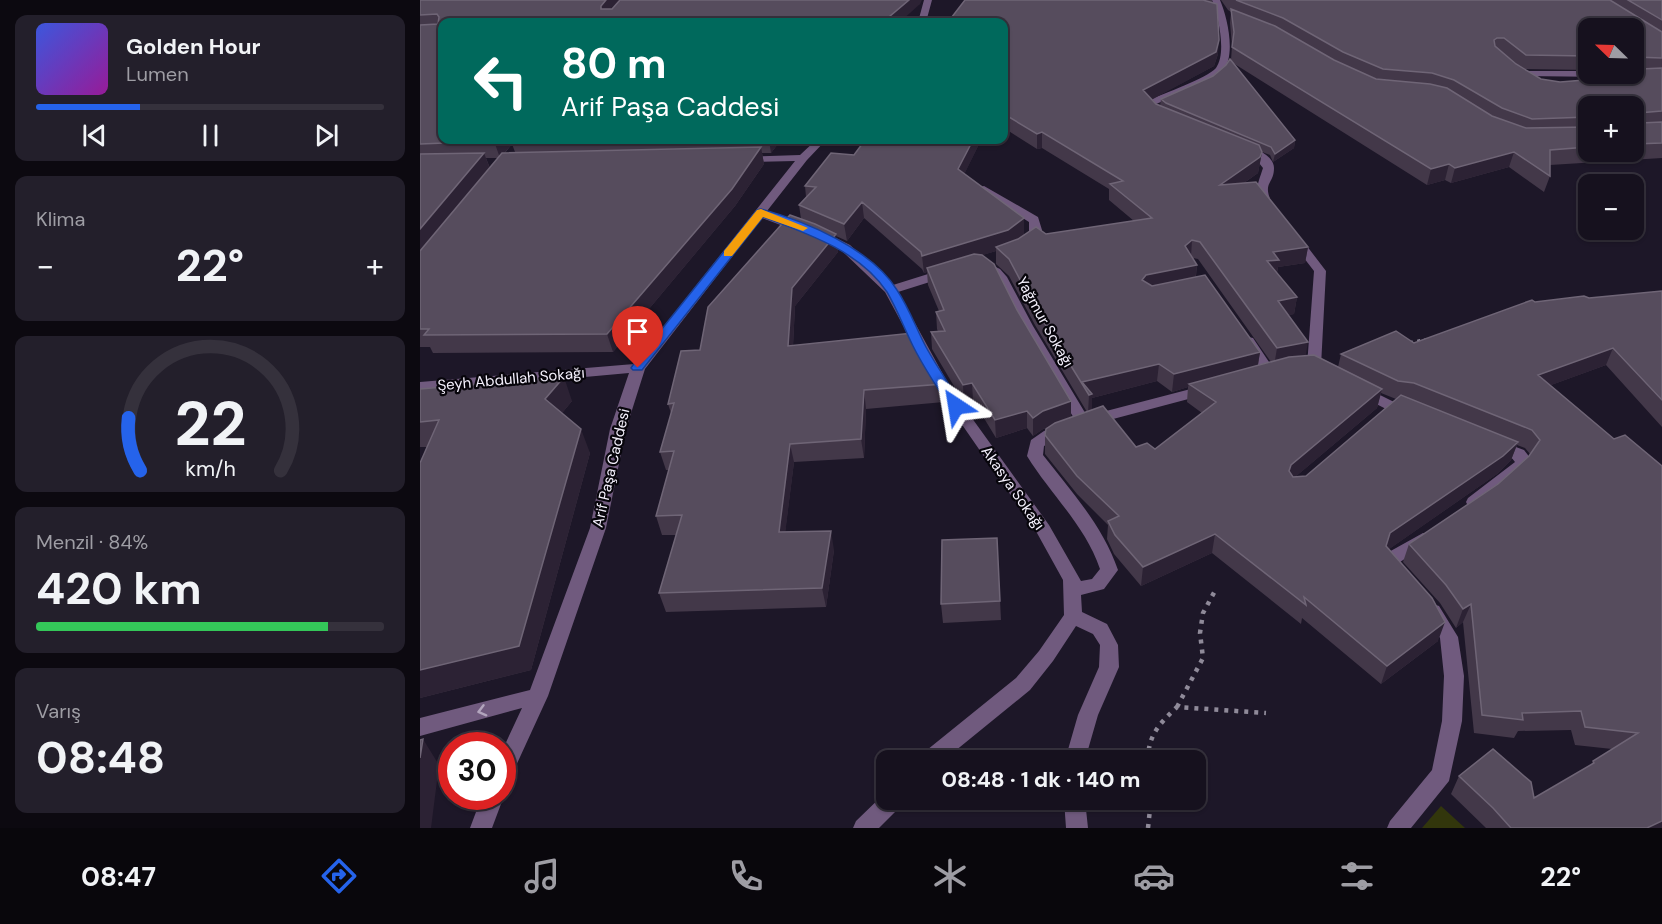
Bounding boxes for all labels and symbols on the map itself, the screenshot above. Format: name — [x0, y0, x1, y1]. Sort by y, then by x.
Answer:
north arrow — [1578, 18, 1644, 84]
street label: Yağmur Sokağı — [1012, 273, 1078, 371]
pin — [612, 306, 663, 368]
street label: Şeyh Abdullah Sokağı — [437, 363, 585, 395]
position arrow — [924, 374, 988, 438]
street label: Arif Paşa Caddesi — [588, 407, 634, 529]
street label: Akasya Sokağı — [977, 442, 1049, 534]
one-way arrow — [477, 704, 487, 716]
speed limit sign: 30 — [438, 732, 516, 810]

